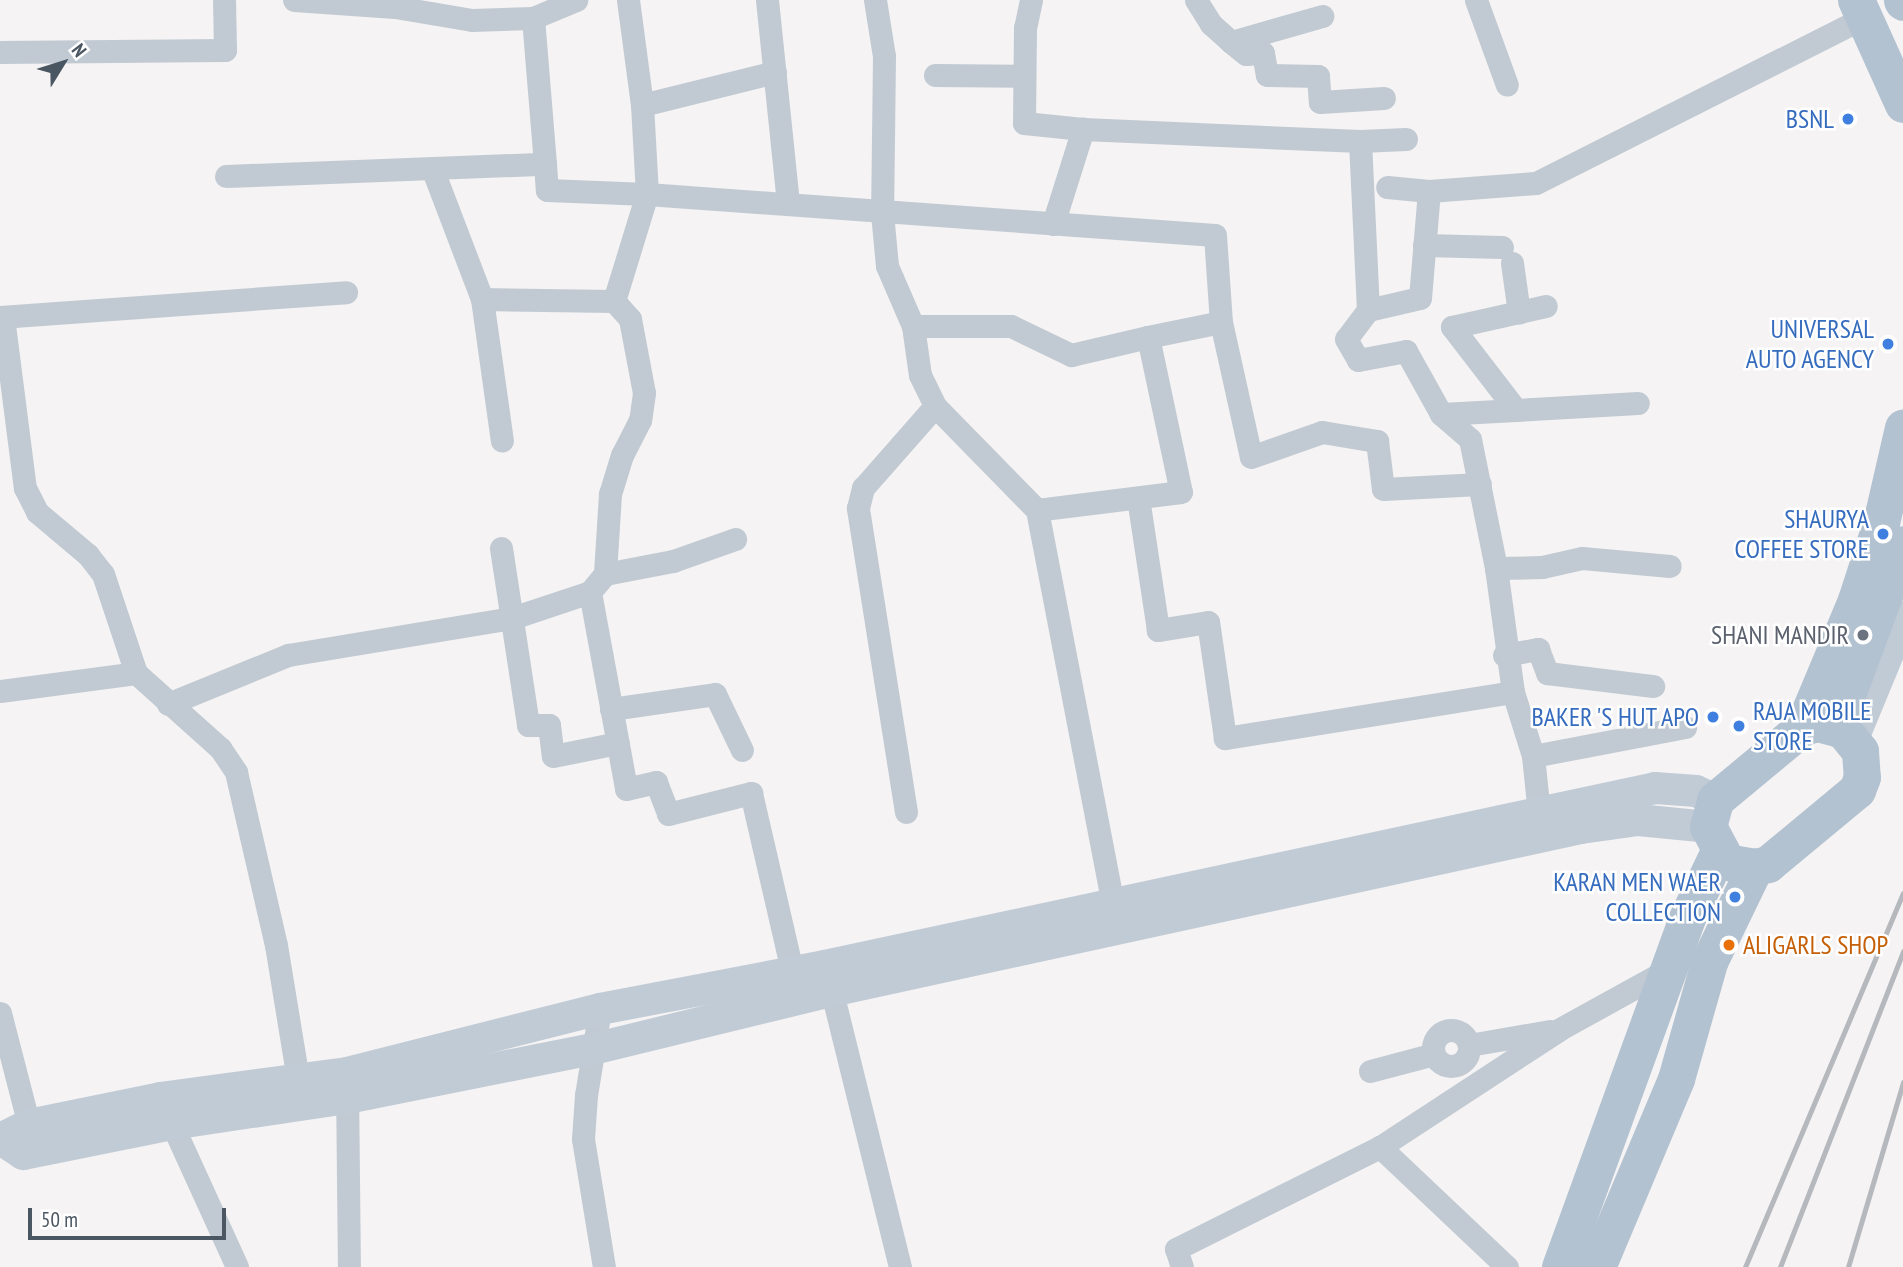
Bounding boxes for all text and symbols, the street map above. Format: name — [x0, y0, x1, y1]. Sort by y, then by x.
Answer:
north arrow — [28, 28, 98, 98]
text: N — [67, 39, 92, 61]
place label: BSNL — [1786, 103, 1834, 135]
marker: BSNL — [1840, 111, 1856, 127]
place label: UNIVERSAL AUTO AGENCY — [1745, 313, 1874, 374]
marker: UNIVERSAL AUTO AGENCY — [1880, 336, 1896, 352]
place label: SHAURYA COFFEE STORE — [1734, 503, 1869, 564]
marker: SHAURYA COFFEE STORE — [1875, 526, 1891, 542]
place label: SHANI MANDIR — [1711, 619, 1849, 651]
marker: SHANI MANDIR — [1855, 627, 1871, 643]
place label: RAJA MOBILE STORE — [1753, 695, 1872, 756]
place label: BAKER 'S HUT APO — [1529, 701, 1699, 733]
marker: BAKER 'S HUT APO — [1705, 709, 1721, 725]
marker: RAJA MOBILE STORE — [1731, 718, 1747, 734]
place label: KARAN MEN WAER COLLECTION — [1553, 866, 1721, 928]
marker: KARAN MEN WAER COLLECTION — [1727, 889, 1743, 905]
place label: ALIGARLS SHOP — [1743, 929, 1888, 961]
marker: ALIGARLS SHOP — [1721, 937, 1737, 953]
scale bar — [32, 1194, 229, 1238]
text: 50 m — [41, 1206, 78, 1233]

